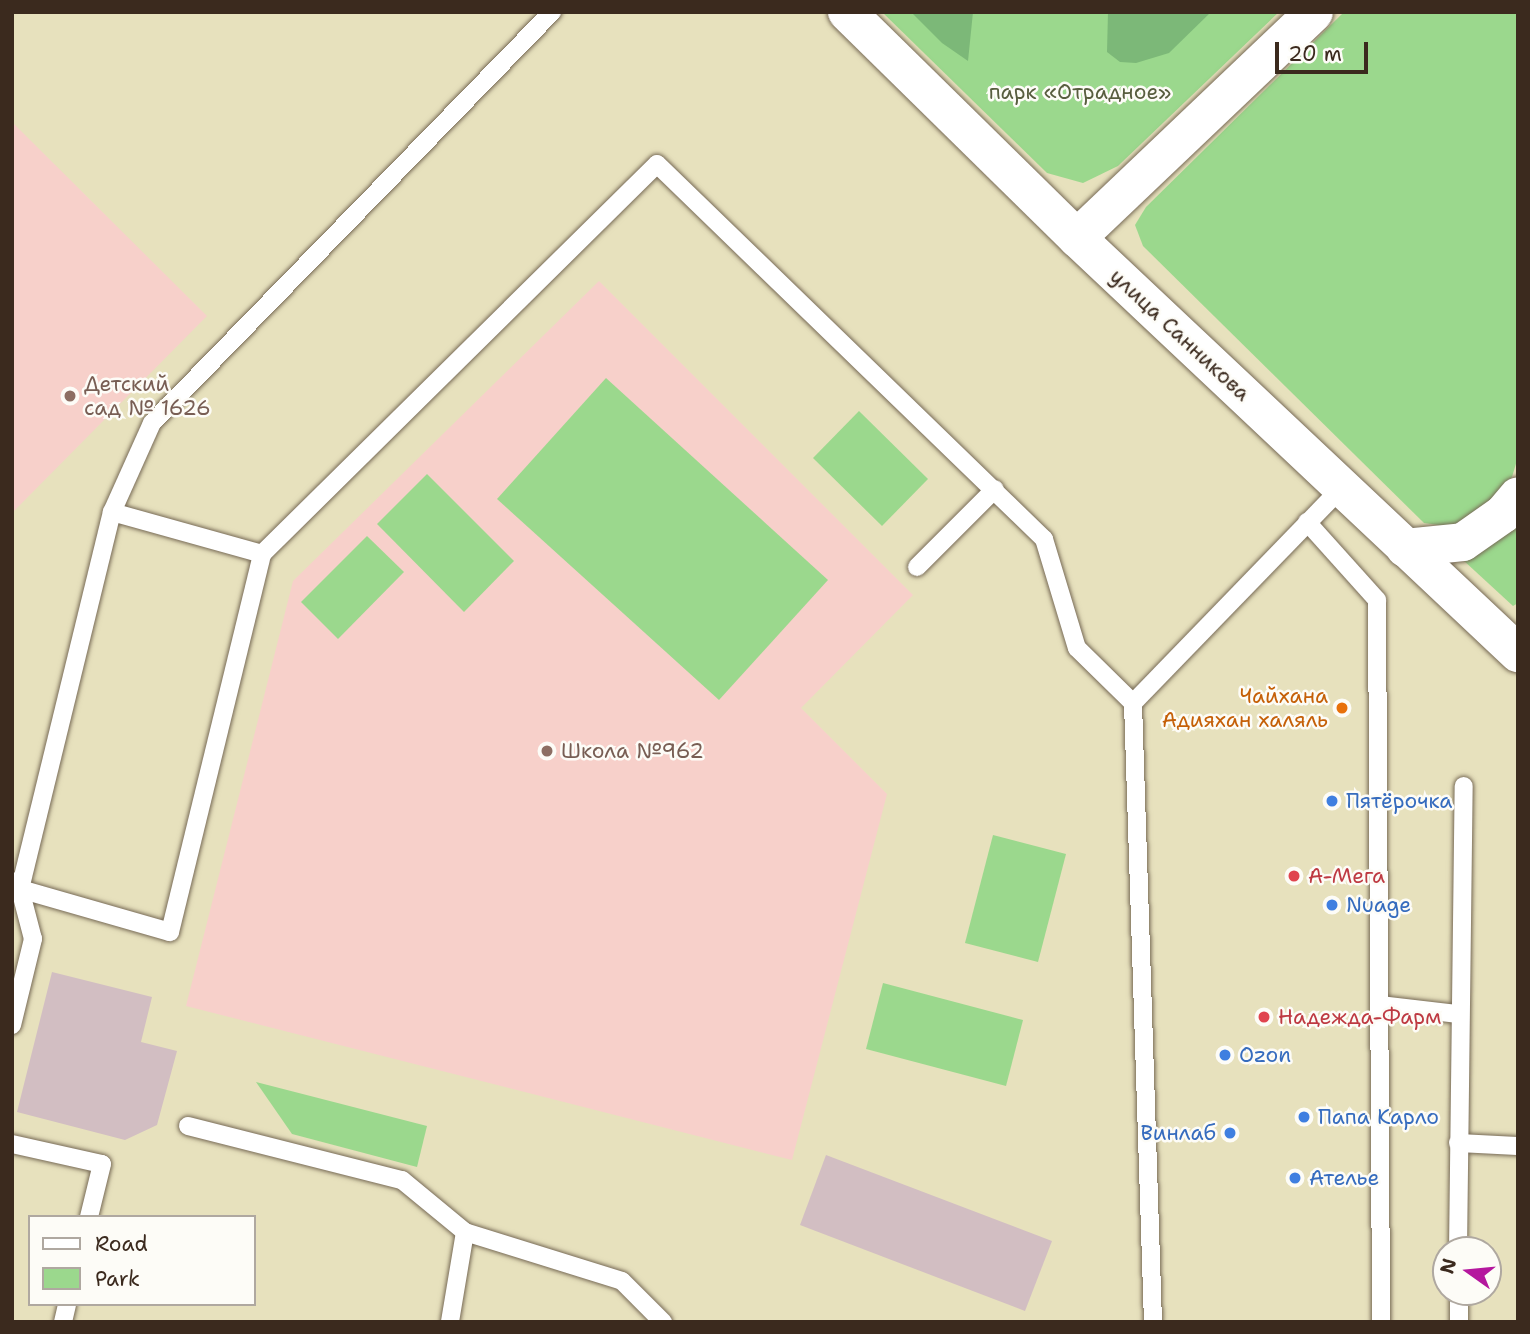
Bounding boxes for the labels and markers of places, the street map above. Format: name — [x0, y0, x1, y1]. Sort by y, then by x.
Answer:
place label: Детский сад № 1626 — [84, 371, 211, 421]
marker: Детский сад № 1626 — [62, 388, 78, 404]
place label: Чайхана Адияхан халяль — [1162, 683, 1328, 733]
marker: Чайхана Адияхан халяль — [1334, 700, 1350, 716]
place label: Школа №962 — [561, 738, 704, 764]
marker: Школа №962 — [539, 743, 555, 759]
place label: Пятёрочка — [1346, 788, 1452, 814]
marker: Пятёрочка — [1324, 793, 1340, 809]
place label: А-Мега — [1308, 863, 1385, 889]
marker: А-Мега — [1286, 868, 1302, 884]
place label: Nuage — [1346, 892, 1411, 918]
marker: Nuage — [1324, 897, 1340, 913]
place label: Надежда-Фарм — [1278, 1004, 1441, 1030]
marker: Надежда-Фарм — [1256, 1009, 1272, 1025]
place label: Ozon — [1239, 1042, 1291, 1068]
marker: Ozon — [1217, 1047, 1233, 1063]
place label: Папа Карло — [1318, 1104, 1439, 1130]
marker: Папа Карло — [1296, 1109, 1312, 1125]
place label: Винлаб — [1141, 1120, 1216, 1146]
marker: Винлаб — [1222, 1125, 1238, 1141]
place label: Ателье — [1309, 1165, 1379, 1191]
marker: Ателье — [1287, 1170, 1303, 1186]

